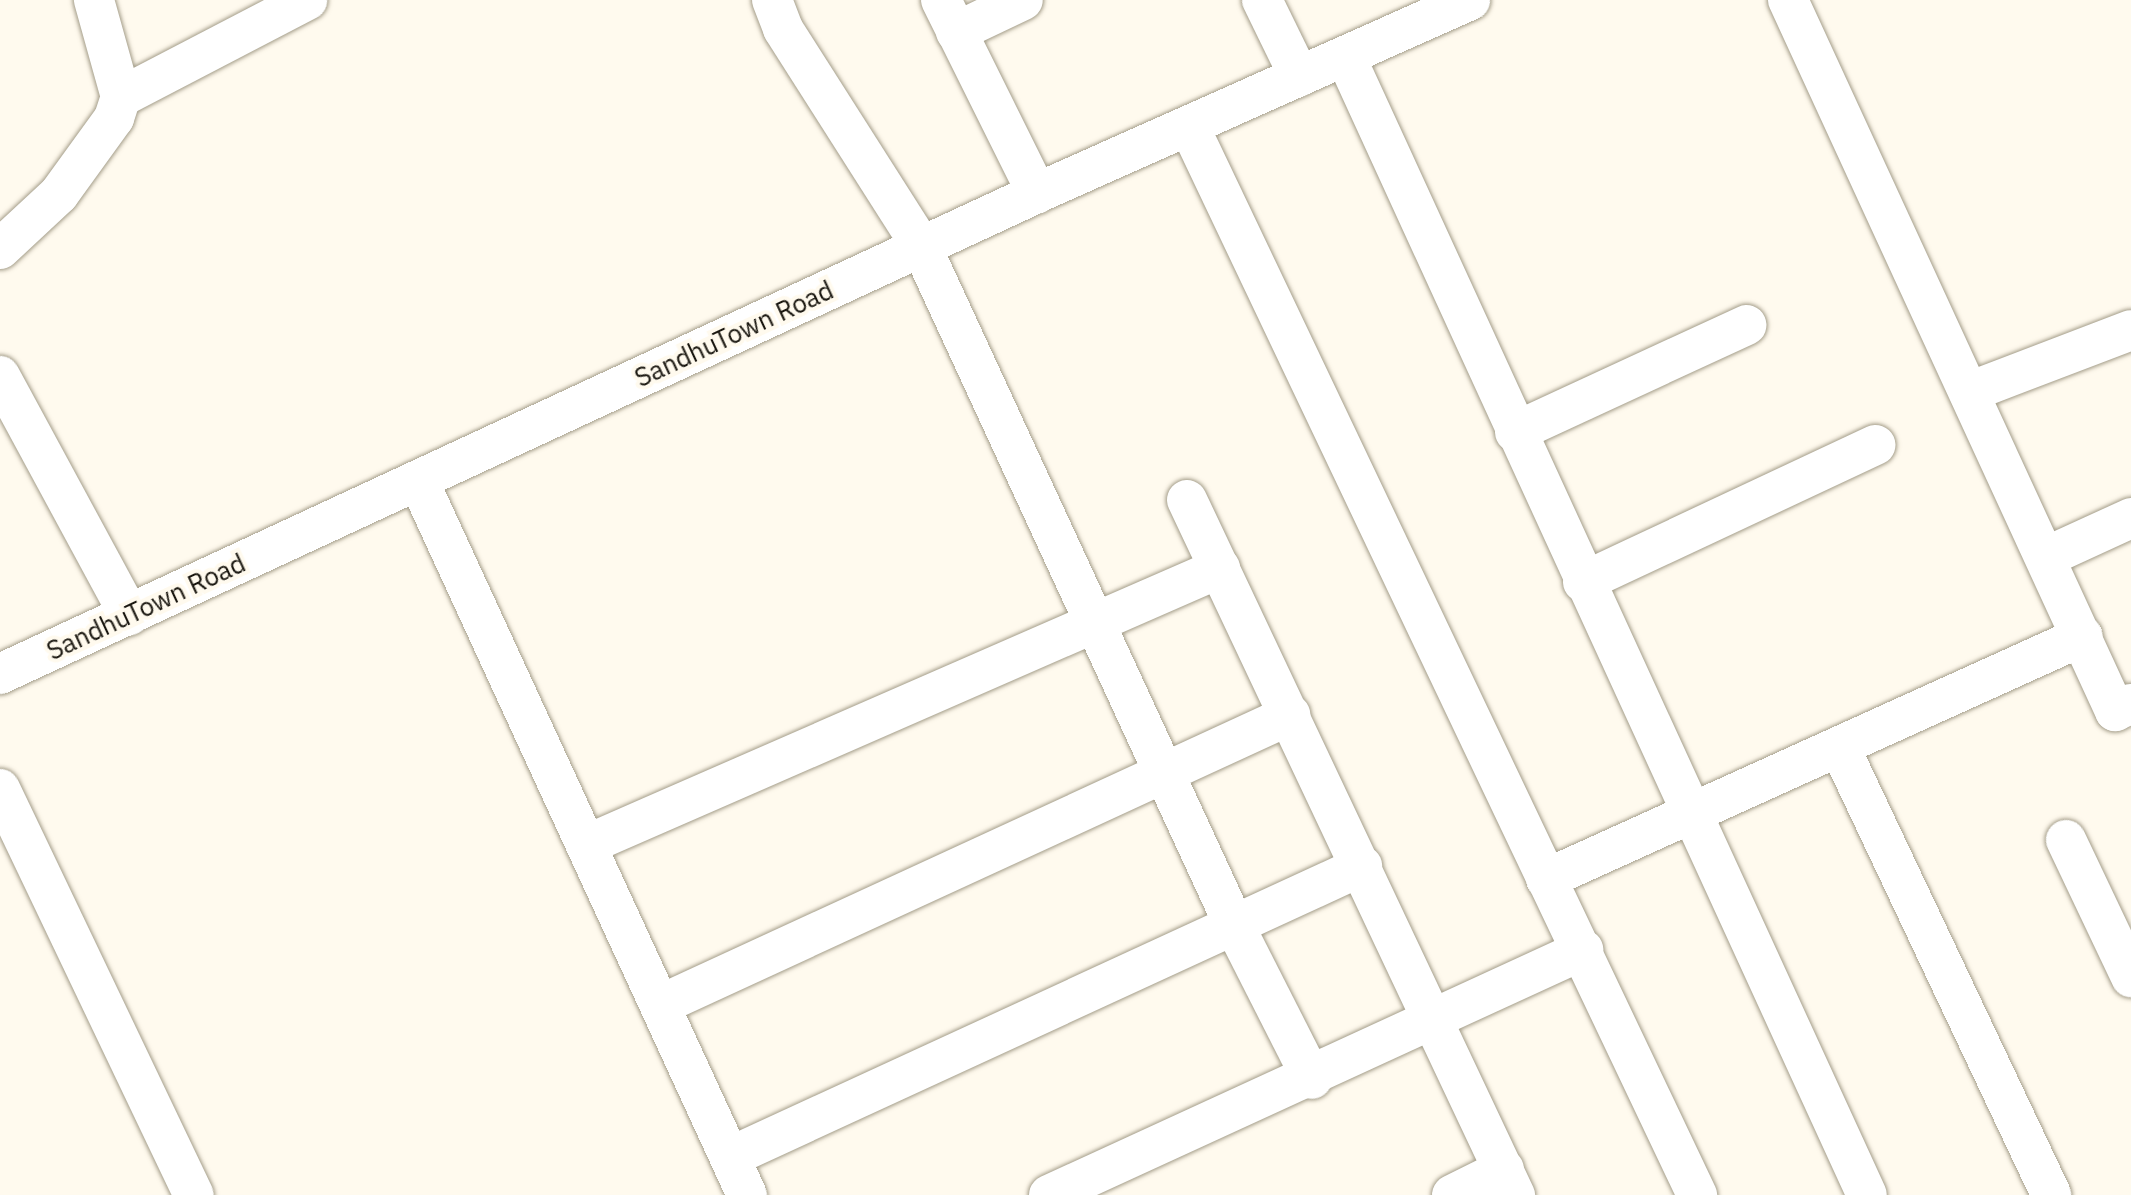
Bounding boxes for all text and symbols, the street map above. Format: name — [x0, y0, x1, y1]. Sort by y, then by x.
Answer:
street label: SandhuTown Road — [630, 274, 838, 394]
street label: SandhuTown Road — [42, 547, 250, 667]

